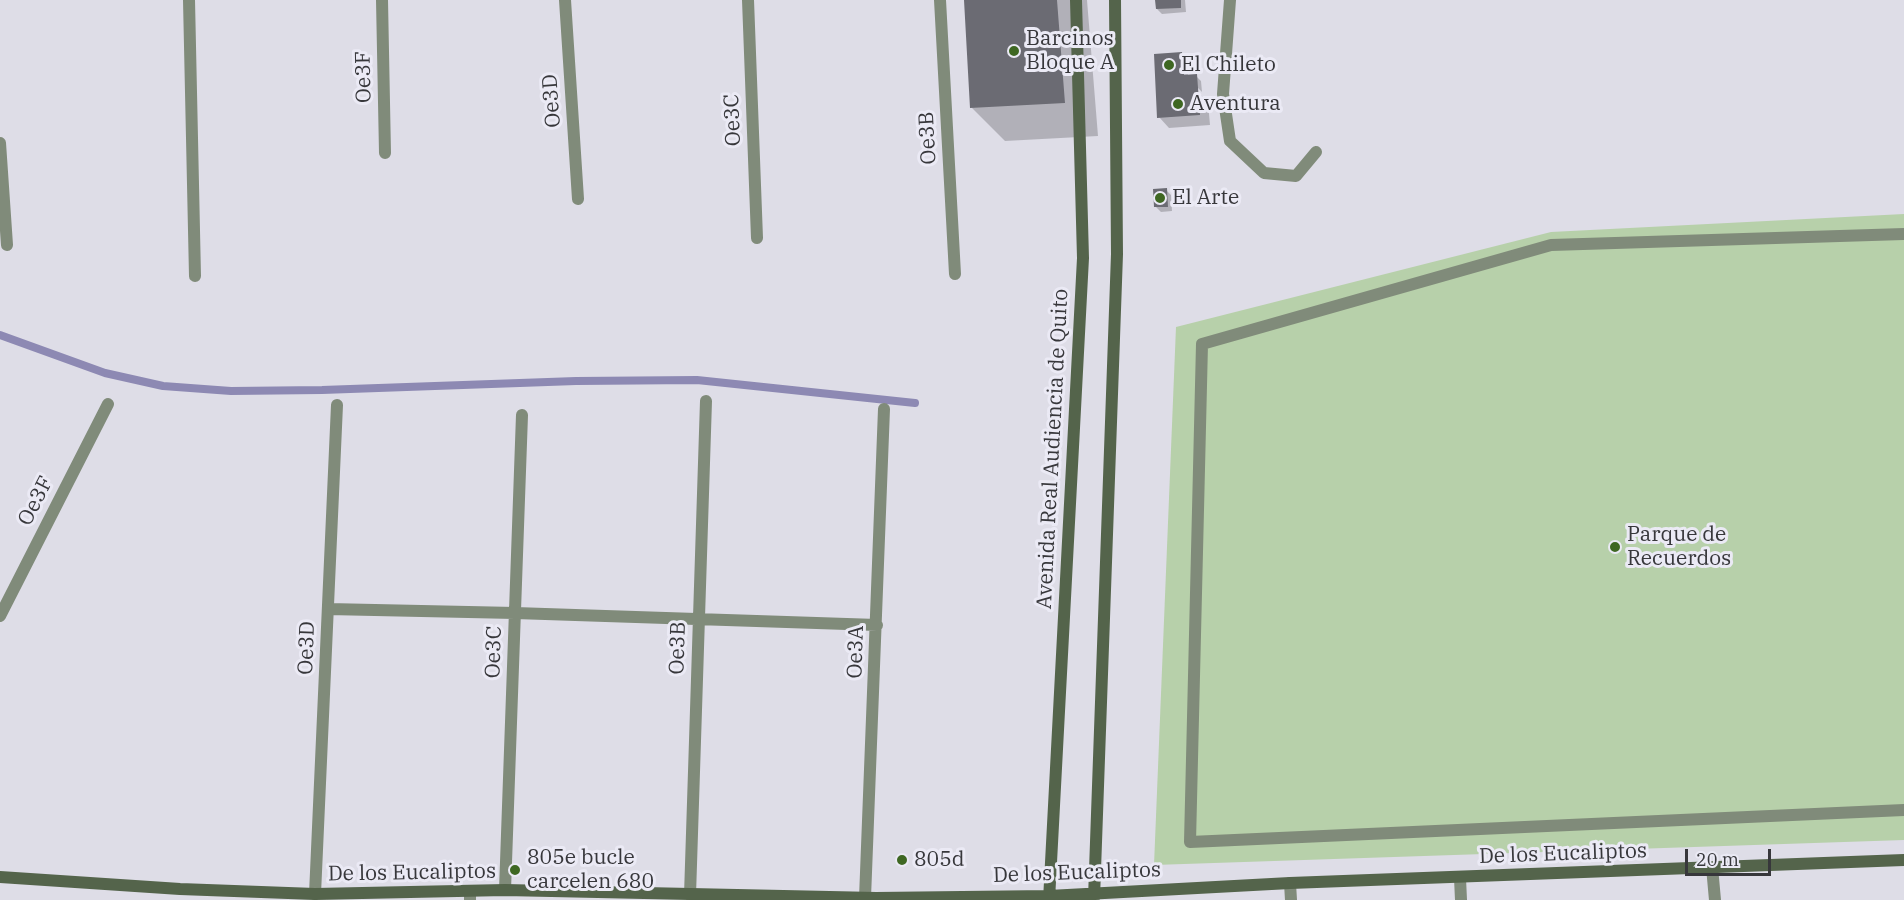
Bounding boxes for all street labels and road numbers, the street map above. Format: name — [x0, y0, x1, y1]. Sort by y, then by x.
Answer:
street label: Oe3F — [351, 51, 377, 103]
street label: Oe3D — [538, 73, 566, 129]
street label: Oe3C — [719, 93, 747, 147]
street label: Oe3B — [914, 111, 942, 165]
street label: Avenida Real Audiencia de Quito — [1032, 288, 1074, 610]
street label: Oe3F — [13, 472, 59, 530]
street label: Oe3D — [293, 621, 321, 675]
street label: Oe3B — [664, 621, 692, 675]
street label: Oe3C — [480, 625, 508, 679]
street label: Oe3A — [842, 625, 870, 679]
street label: De los Eucaliptos — [1479, 838, 1647, 870]
street label: De los Eucaliptos — [993, 857, 1161, 889]
street label: De los Eucaliptos — [328, 859, 496, 887]

